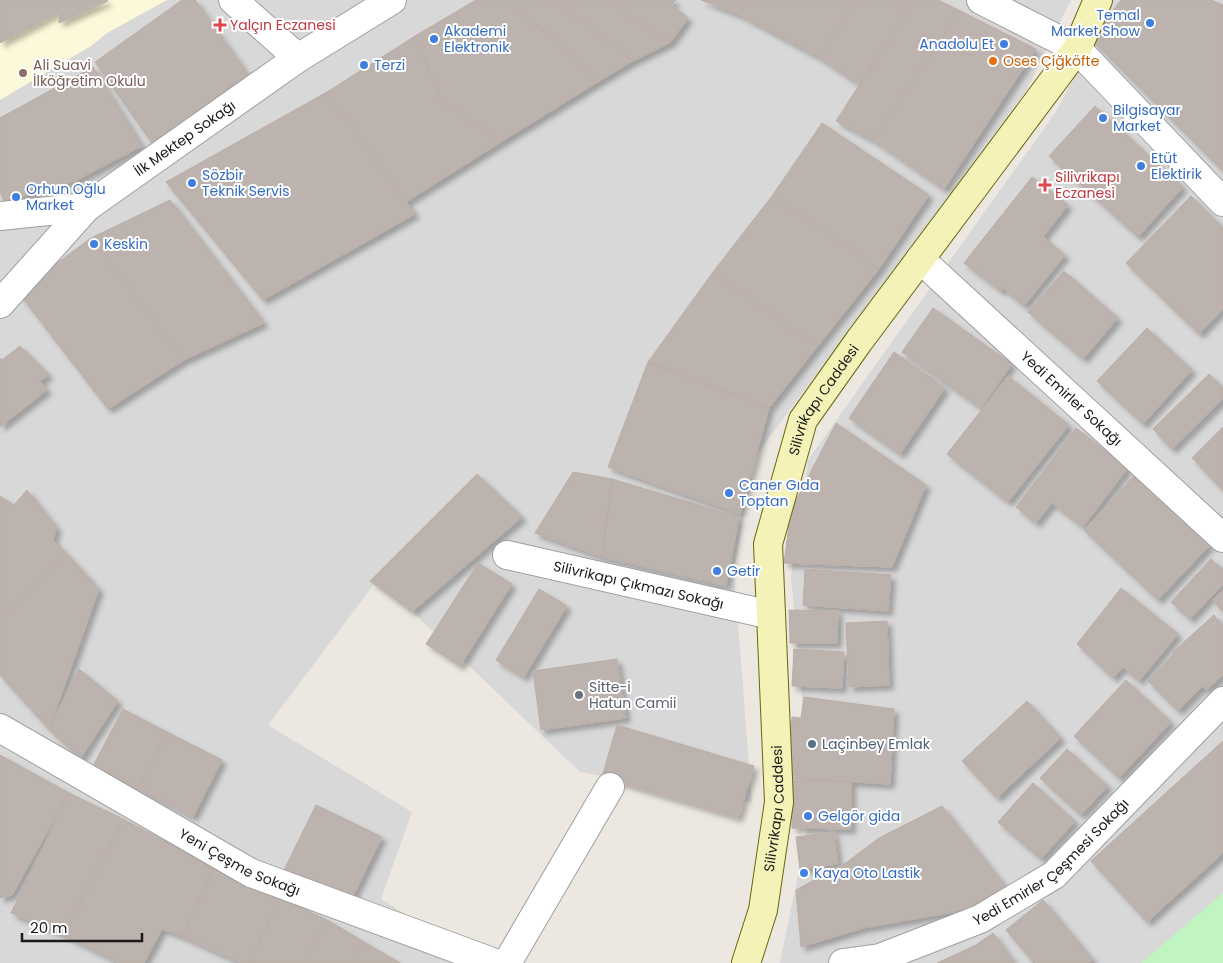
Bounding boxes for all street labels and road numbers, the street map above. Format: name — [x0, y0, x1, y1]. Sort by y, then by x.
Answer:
street label: İlk Mektep Sokağı — [130, 95, 239, 181]
street label: Silivrikapı Caddesi — [783, 340, 864, 458]
street label: Yedi Emirler Sokağı — [1016, 347, 1127, 451]
street label: Silivrikapı Çıkmazı Sokağı — [551, 556, 726, 614]
street label: Silivrikapı Caddesi — [759, 745, 789, 873]
street label: Yedi Emirler Çeşmesi Sokağı — [970, 794, 1133, 931]
street label: Yeni Çeşme Sokağı — [175, 824, 303, 900]

